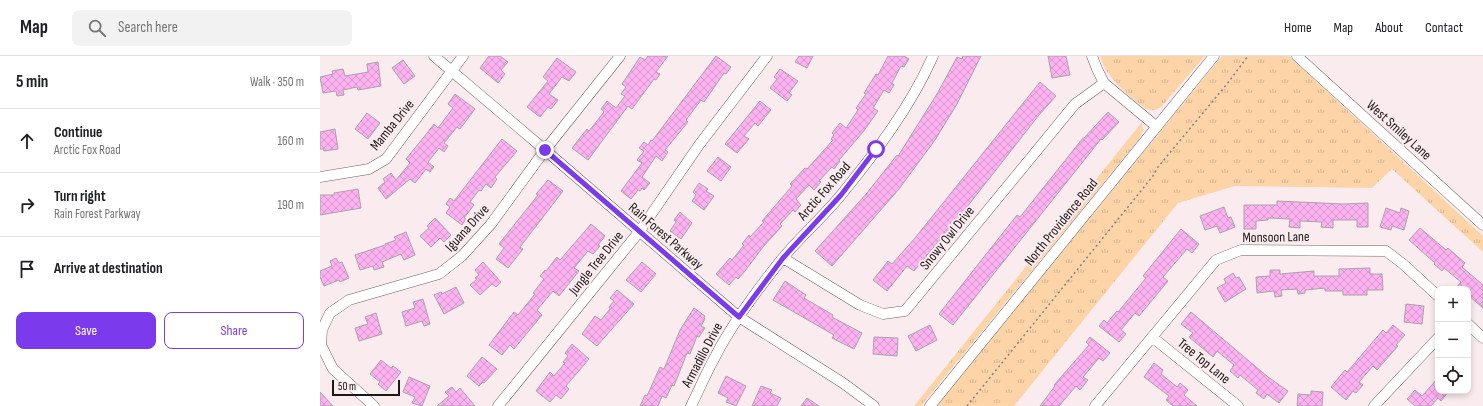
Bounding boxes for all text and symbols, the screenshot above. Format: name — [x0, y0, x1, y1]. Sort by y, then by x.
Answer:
search box — [72, 10, 352, 46]
text: Map — [20, 16, 48, 39]
icon: search — [86, 17, 108, 39]
text: Search here — [118, 18, 178, 37]
text: Home — [1284, 19, 1312, 36]
text: Map — [1334, 19, 1353, 36]
text: About — [1375, 19, 1403, 36]
text: Contact — [1425, 19, 1463, 36]
text: 5 min — [16, 72, 48, 92]
text: Walk · 350 m — [250, 74, 304, 90]
street label: Mamba Drive — [366, 96, 418, 154]
street label: West Smiley Lane — [1363, 96, 1435, 164]
text: Continue — [54, 123, 103, 142]
icon: ahead — [16, 130, 38, 152]
text: 160 m — [278, 133, 304, 149]
route start — [867, 140, 885, 158]
route end — [536, 141, 554, 159]
text: Arctic Fox Road — [54, 142, 121, 158]
street label: Arctic Fox Road — [793, 158, 854, 224]
street label: North Providence Road — [1021, 175, 1101, 269]
text: Turn right — [54, 187, 106, 206]
icon: right — [16, 194, 38, 216]
text: 190 m — [277, 197, 304, 213]
street label: Rain Forest Parkway — [625, 199, 707, 273]
street label: Iguana Drive — [441, 201, 493, 255]
street label: Snowy Owl Drive — [916, 203, 978, 273]
text: Rain Forest Parkway — [54, 206, 141, 222]
street label: Jungle Tree Drive — [564, 228, 627, 299]
street label: Monsoon Lane — [1242, 228, 1310, 246]
icon: arrive — [16, 258, 38, 280]
text: Arrive at destination — [54, 259, 163, 278]
map controls — [1435, 286, 1471, 394]
button: + — [1435, 286, 1471, 322]
button: Save — [16, 312, 156, 349]
button: Share — [164, 312, 304, 349]
street label: Armadillo Drive — [677, 320, 726, 391]
button: − — [1435, 322, 1471, 358]
street label: Tree Top Lane — [1174, 335, 1234, 387]
button: locate — [1435, 358, 1471, 394]
scale bar — [332, 378, 400, 397]
text: 50 m — [338, 380, 356, 393]

